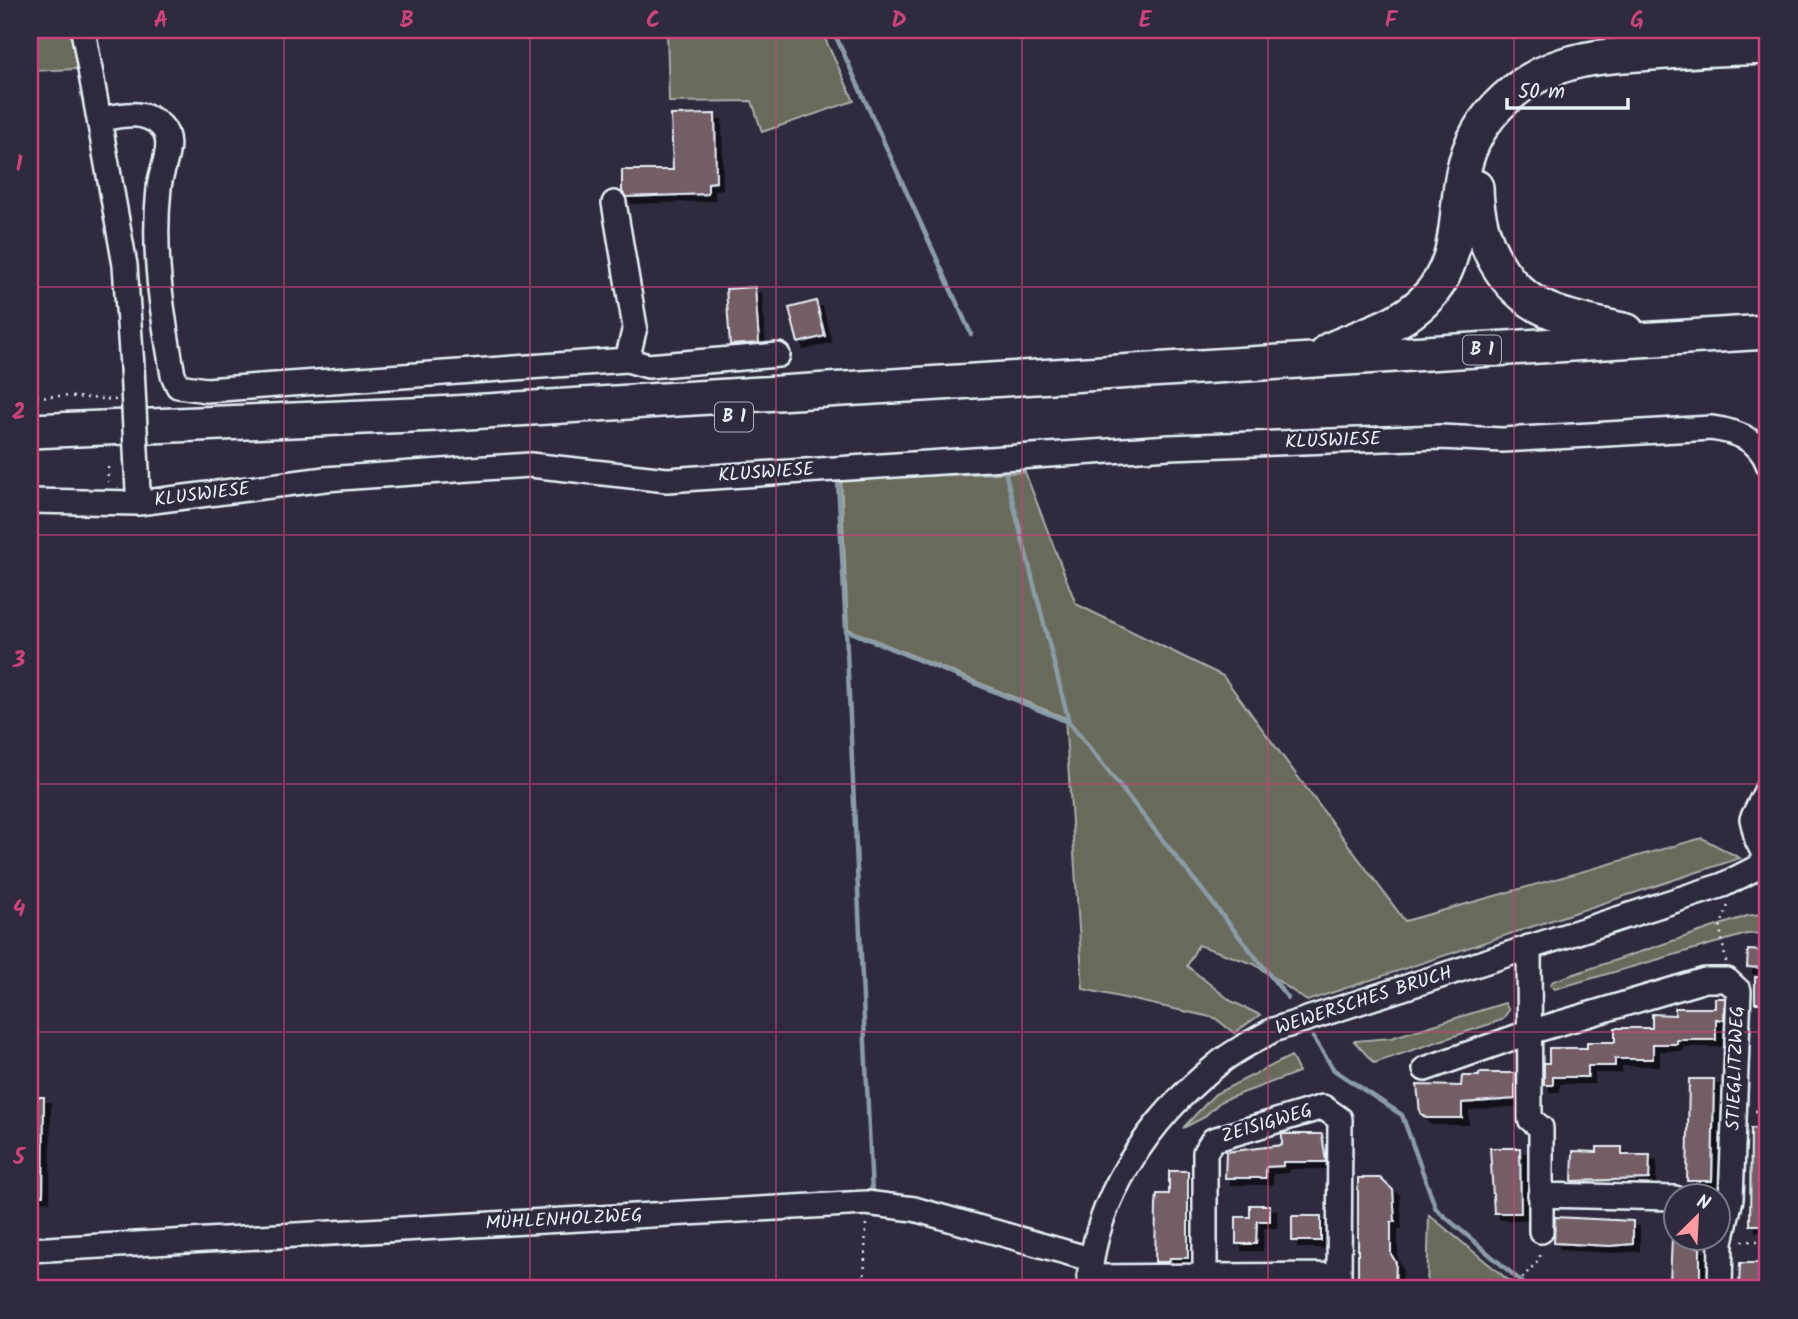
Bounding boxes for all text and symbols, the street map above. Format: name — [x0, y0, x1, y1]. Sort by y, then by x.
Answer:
text: A — [154, 3, 168, 39]
text: B — [400, 3, 414, 39]
text: C — [646, 3, 660, 39]
text: D — [891, 3, 907, 39]
text: E — [1139, 3, 1153, 39]
text: F — [1385, 3, 1399, 39]
text: G — [1630, 3, 1644, 39]
scale bar — [1507, 66, 1628, 110]
text: 50 m — [1518, 76, 1565, 109]
text: 1 — [16, 147, 23, 183]
road number: B 1 — [1463, 336, 1501, 364]
text: 2 — [12, 395, 26, 431]
road number: B 1 — [715, 402, 753, 432]
street label: KLUSWIESE — [1284, 424, 1382, 458]
street label: KLUSWIESE — [717, 455, 816, 491]
street label: KLUSWIESE — [152, 474, 252, 516]
text: 3 — [12, 643, 26, 679]
text: 4 — [13, 892, 26, 928]
street label: WEWERSCHES BRUCH — [1272, 958, 1456, 1044]
street label: STIEGLITZWEG — [1719, 1005, 1753, 1131]
street label: ZEISIGWEG — [1218, 1096, 1316, 1152]
text: 5 — [12, 1140, 27, 1176]
north arrow — [1661, 1182, 1731, 1252]
text: N — [1692, 1187, 1715, 1219]
street label: MÜHLENHOLZWEG — [485, 1201, 643, 1239]

